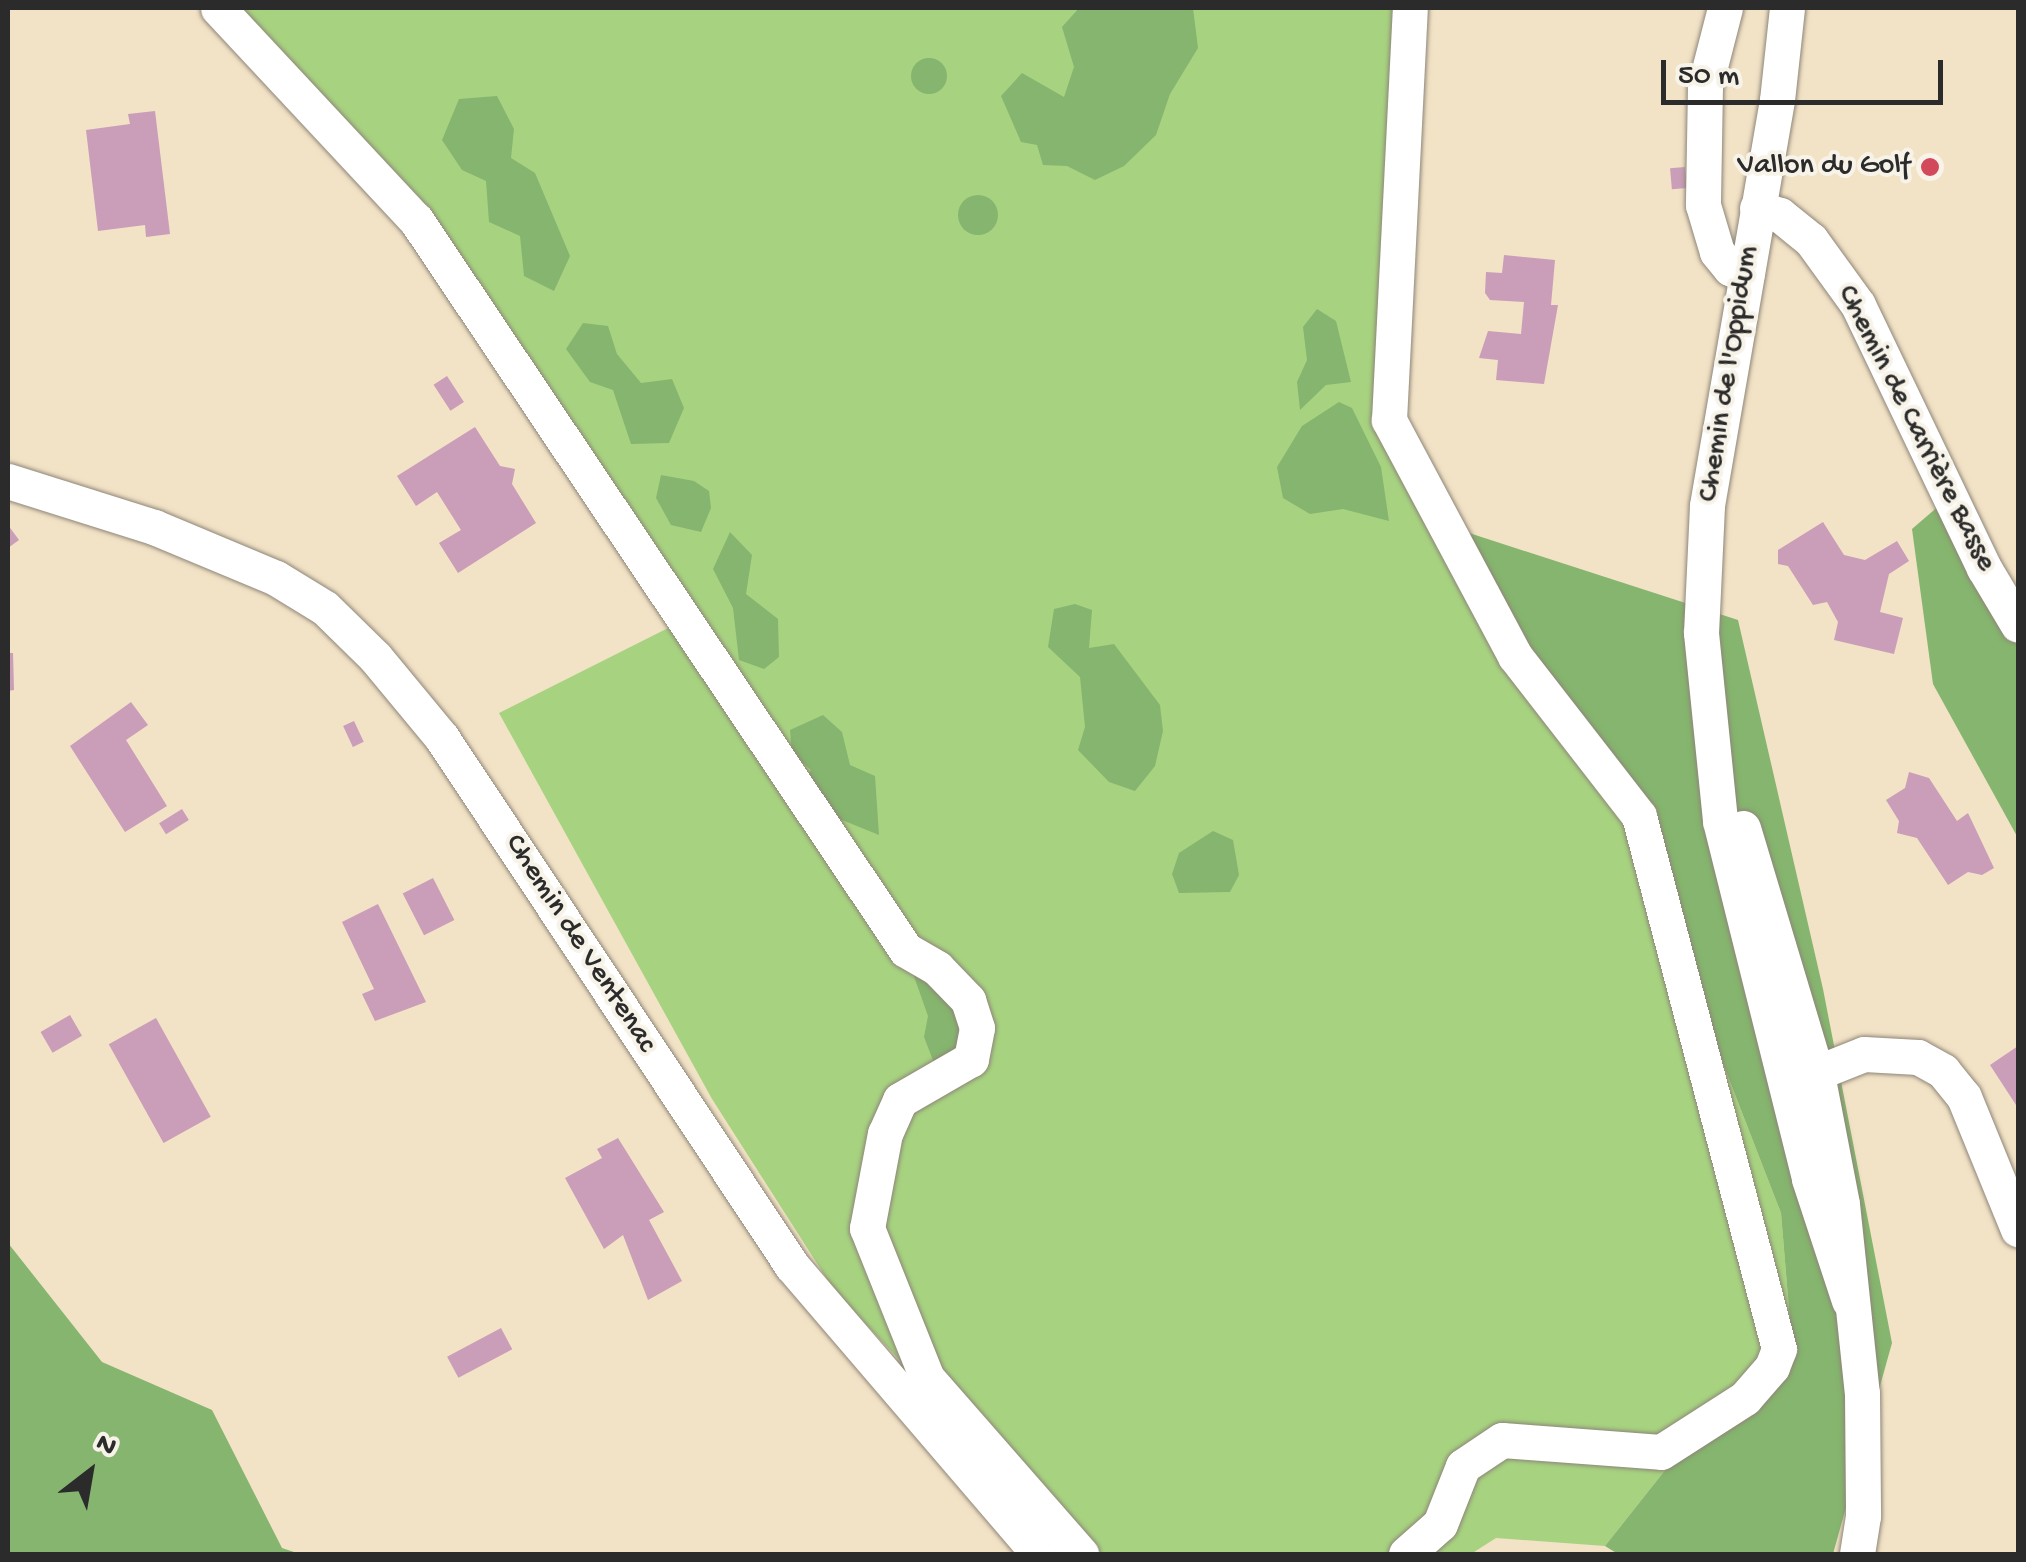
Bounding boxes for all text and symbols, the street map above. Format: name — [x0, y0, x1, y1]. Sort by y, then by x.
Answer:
scale bar — [1666, 40, 1948, 102]
text: 50 m — [1678, 60, 1739, 95]
place label: Vallon du Golf — [1737, 149, 1910, 185]
marker: Vallon du Golf — [1919, 156, 1941, 178]
street label: Chemin de l'Oppidum — [1692, 244, 1768, 504]
street label: Chemin de Carrière Basse — [1827, 280, 2003, 578]
street label: Chemin de Ventenac — [495, 828, 663, 1060]
north arrow — [40, 1422, 140, 1522]
text: N — [89, 1427, 122, 1465]

